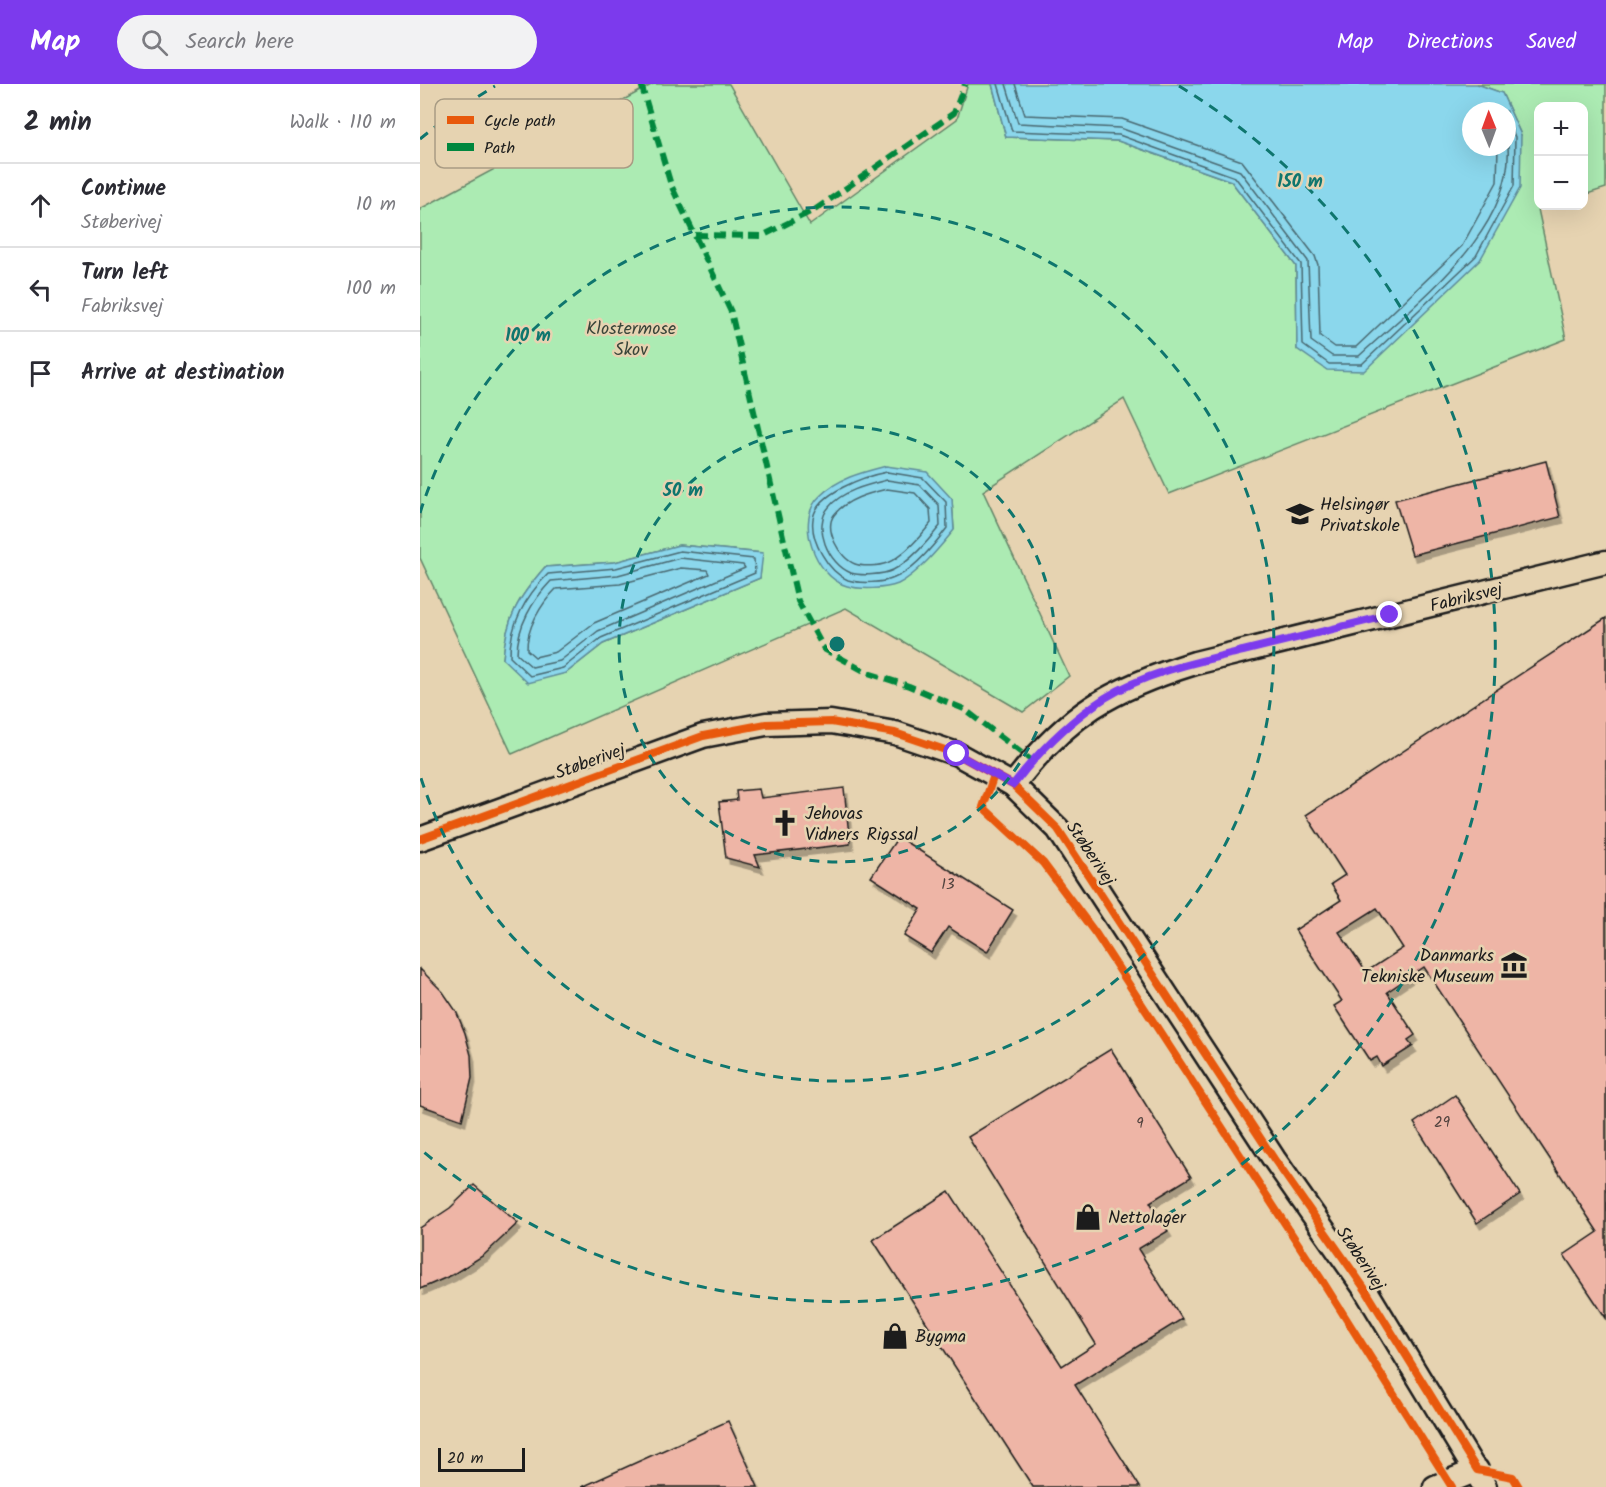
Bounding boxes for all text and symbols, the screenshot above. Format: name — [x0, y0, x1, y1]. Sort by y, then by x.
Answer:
search box — [117, 15, 537, 69]
text: Map — [30, 20, 81, 65]
text: Search here — [186, 25, 294, 60]
icon: search — [138, 26, 171, 59]
text: Map — [1337, 26, 1373, 59]
text: Directions — [1406, 26, 1493, 59]
text: Saved — [1526, 26, 1576, 59]
legend — [435, 99, 633, 168]
text: 2 min — [24, 102, 92, 144]
north arrow — [1462, 102, 1516, 156]
map controls — [1534, 102, 1588, 210]
button: + — [1534, 102, 1588, 156]
text: Walk · 110 m — [289, 107, 396, 139]
text: Cycle path — [484, 109, 556, 134]
text: Path — [484, 136, 515, 161]
button: − — [1534, 156, 1588, 210]
text: 150 m — [1277, 168, 1323, 197]
text: Continue — [81, 172, 166, 207]
icon: ahead — [24, 189, 57, 222]
text: 10 m — [356, 189, 396, 221]
text: Støberivej — [81, 207, 162, 239]
text: Turn left — [81, 256, 168, 291]
icon: left — [24, 273, 57, 306]
text: 100 m — [346, 273, 396, 305]
text: Fabriksvej — [81, 291, 163, 323]
park label: Klostermose Skov — [586, 315, 676, 365]
text: 100 m — [505, 322, 551, 351]
text: Arrive at destination — [81, 356, 284, 391]
icon: arrive — [24, 357, 57, 390]
text: 50 m — [662, 477, 703, 506]
place label: Helsingør Privatskole — [1320, 491, 1400, 541]
school or university icon: Helsingør Privatskole — [1285, 499, 1315, 529]
street label: Fabriksvej — [1427, 575, 1507, 621]
route end — [1376, 601, 1402, 627]
centre of rings — [827, 634, 847, 654]
street label: Støberivej — [551, 736, 631, 788]
route start — [943, 740, 969, 766]
place label: Jehovas Vidners Rigssal — [805, 800, 919, 850]
church icon: Jehovas Vidners Rigssal — [770, 808, 800, 838]
street label: Støberivej — [1057, 816, 1123, 893]
house number: 13 — [941, 873, 955, 897]
place label: Danmarks Tekniske Museum — [1361, 942, 1494, 992]
museum icon: Danmarks Tekniske Museum — [1499, 950, 1529, 980]
house number: 29 — [1434, 1111, 1451, 1135]
house number: 9 — [1136, 1112, 1144, 1136]
shop icon: Nettolager — [1073, 1202, 1103, 1232]
place label: Nettolager — [1108, 1204, 1187, 1233]
street label: Støberivej — [1327, 1221, 1393, 1298]
shop icon: Bygma — [880, 1321, 910, 1351]
place label: Bygma — [915, 1323, 966, 1352]
scale bar — [438, 1445, 525, 1472]
text: 20 m — [447, 1446, 483, 1471]

